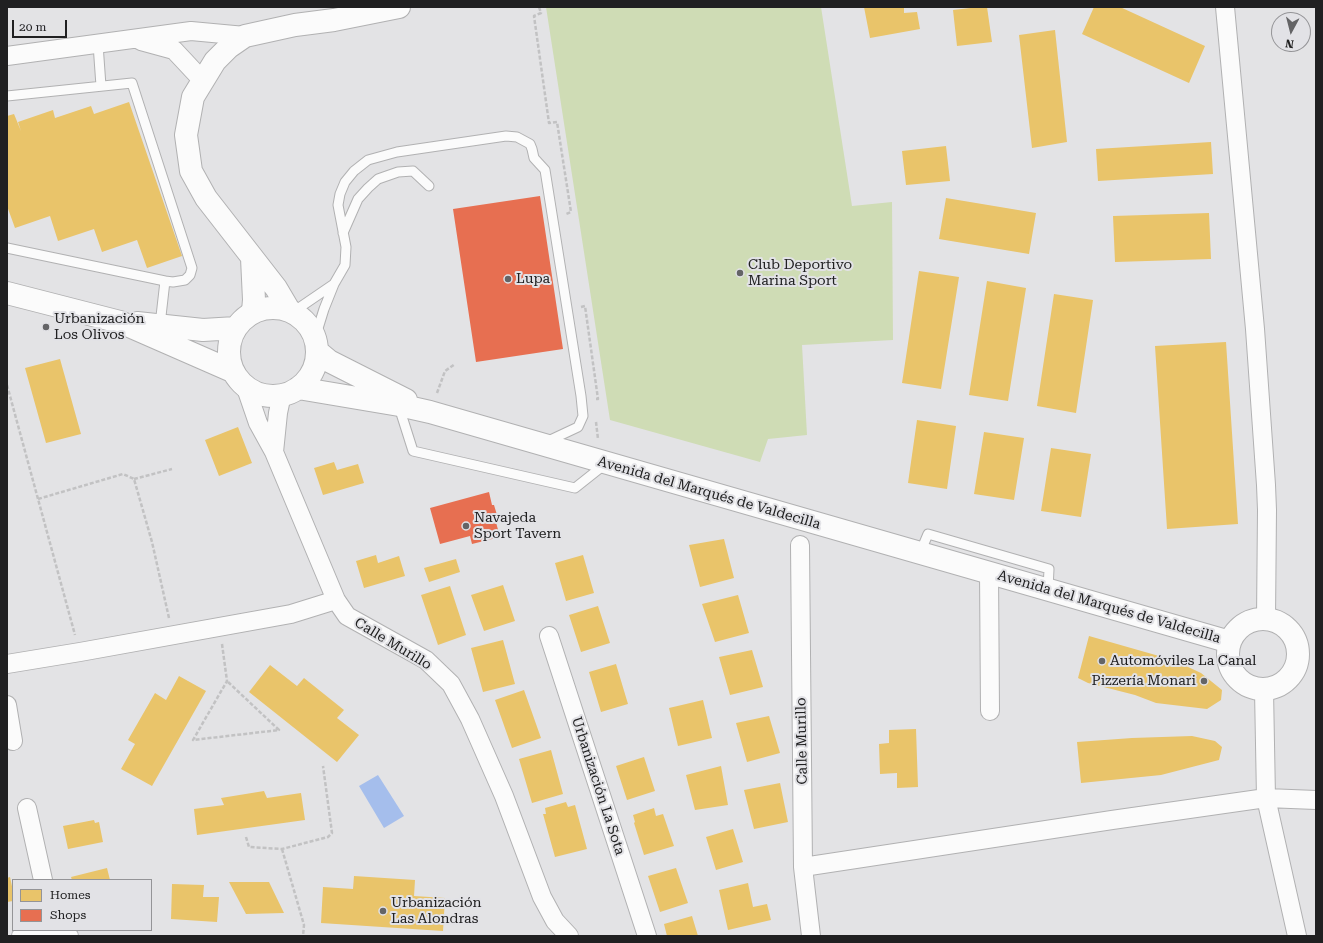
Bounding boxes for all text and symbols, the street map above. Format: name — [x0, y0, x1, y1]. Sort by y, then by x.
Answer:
scale bar — [14, 12, 69, 38]
north arrow — [1271, 12, 1311, 52]
text: 20 m — [19, 20, 46, 34]
text: N — [1285, 36, 1295, 50]
place label: Club Deportivo Marina Sport — [748, 257, 852, 290]
marker: Club Deportivo Marina Sport — [735, 268, 745, 278]
place label: Lupa — [516, 271, 550, 287]
marker: Lupa — [503, 274, 513, 284]
place label: Urbanización Los Olivos — [54, 311, 145, 344]
marker: Urbanización Los Olivos — [41, 322, 51, 332]
street label: Avenida del Marqués de Valdecilla — [596, 453, 822, 533]
place label: Navajeda Sport Tavern — [474, 510, 561, 542]
marker: Navajeda Sport Tavern — [461, 521, 471, 531]
street label: Avenida del Marqués de Valdecilla — [996, 567, 1222, 647]
street label: Calle Murillo — [351, 614, 435, 674]
place label: Automóviles La Canal — [1110, 653, 1256, 669]
marker: Automóviles La Canal — [1097, 656, 1107, 666]
place label: Pizzería Monari — [1092, 673, 1196, 689]
marker: Pizzería Monari — [1199, 676, 1209, 686]
street label: Calle Murillo — [793, 697, 811, 785]
street label: Urbanización La Sota — [568, 715, 628, 857]
legend — [12, 879, 152, 931]
text: Homes — [50, 888, 90, 902]
place label: Urbanización Las Alondras — [391, 895, 482, 928]
marker: Urbanización Las Alondras — [378, 906, 388, 916]
text: Shops — [50, 908, 86, 922]

